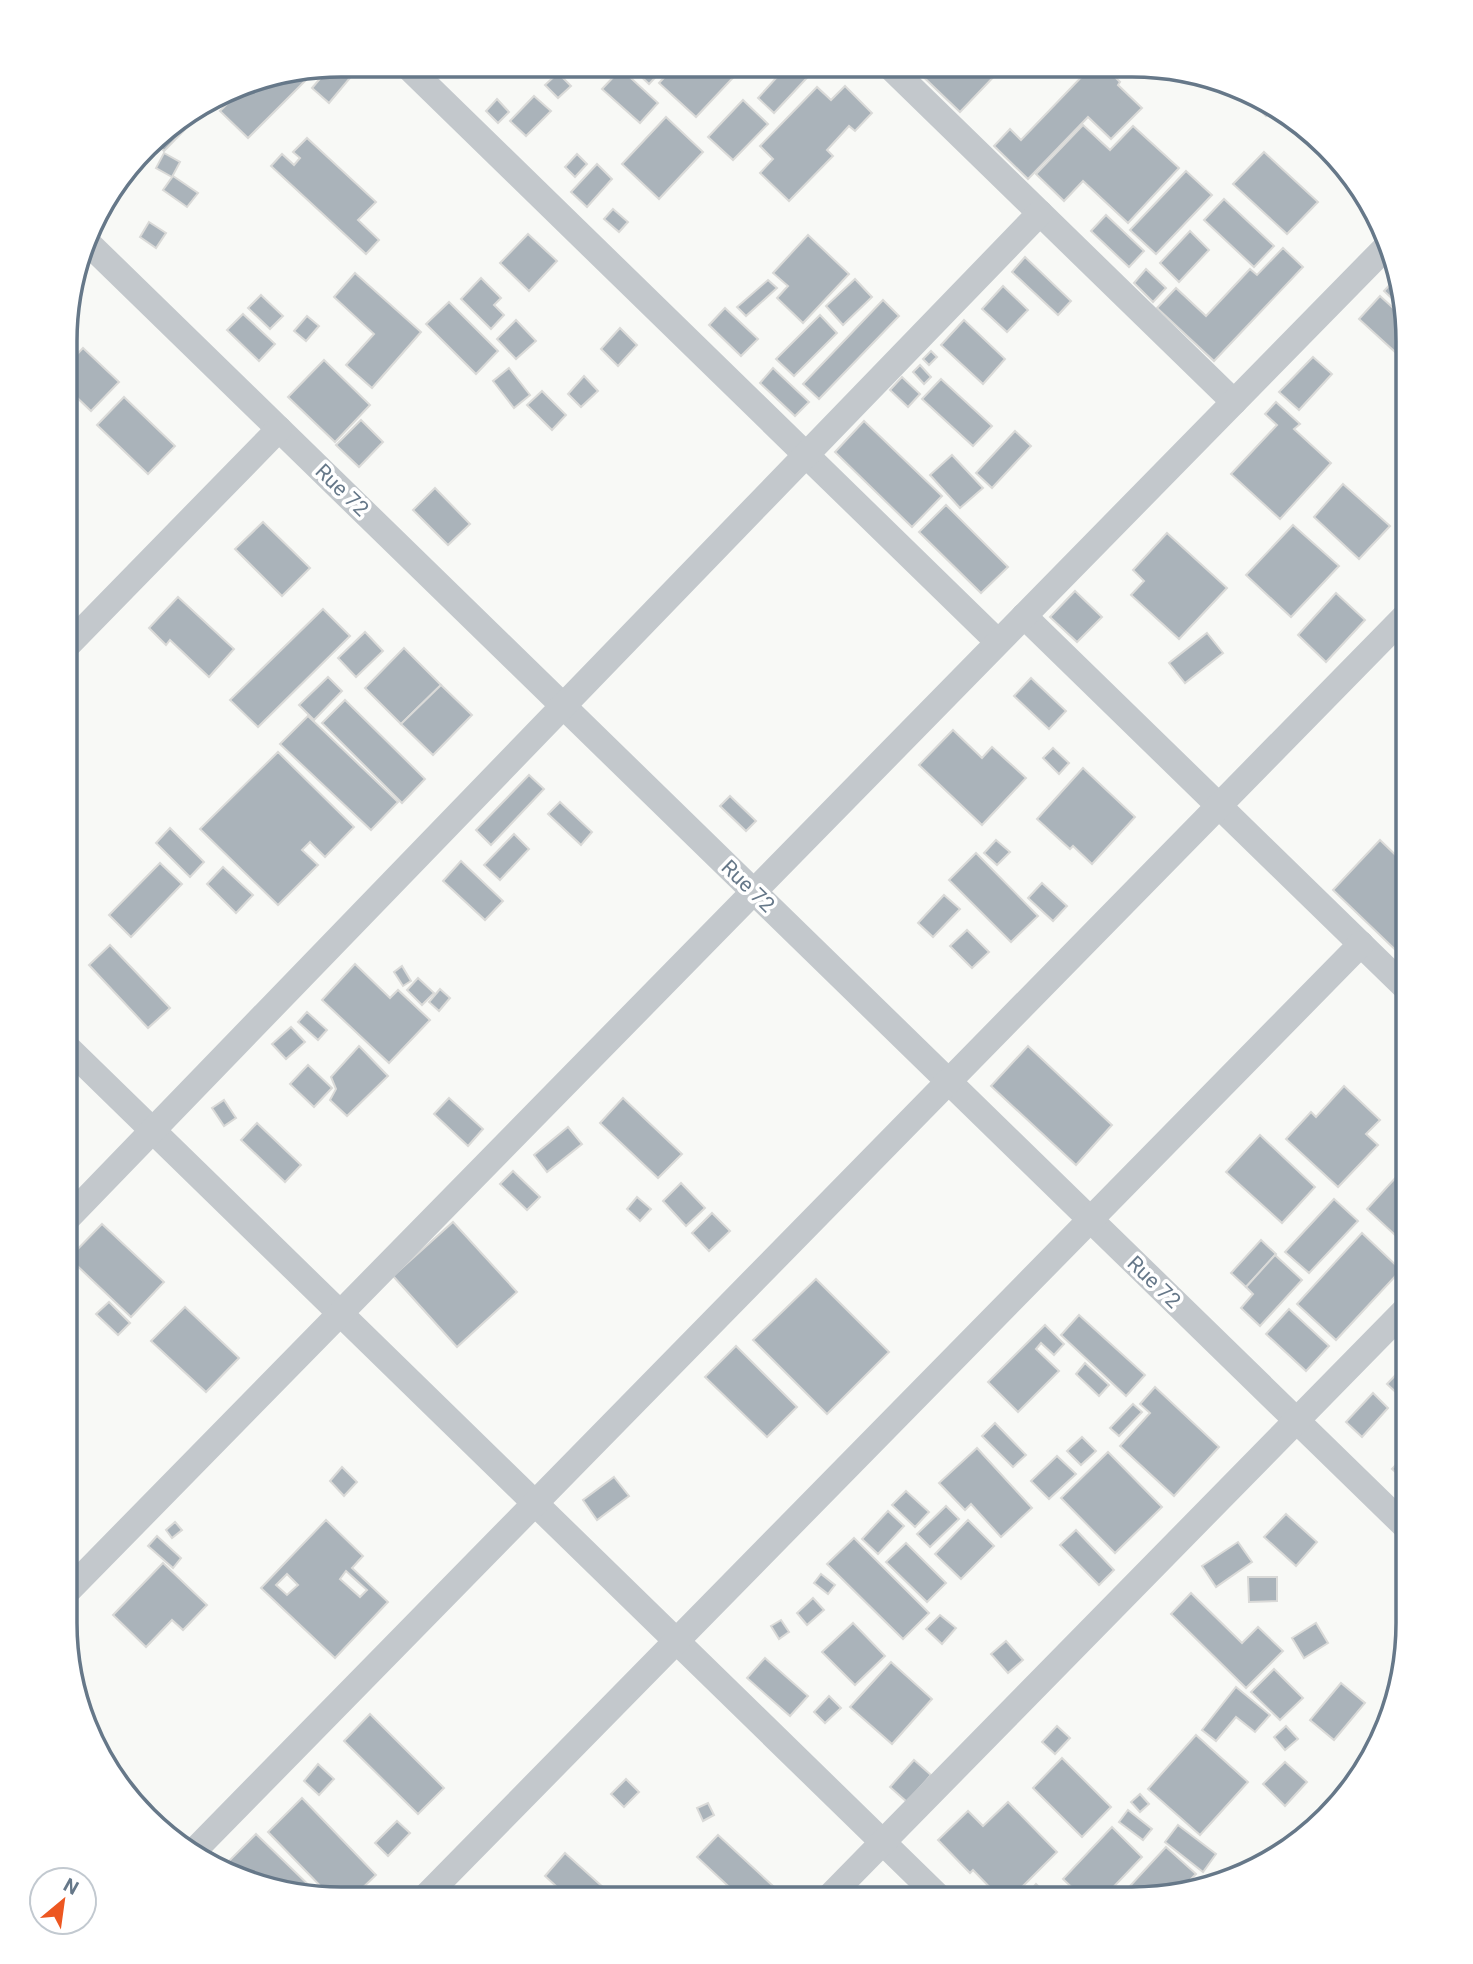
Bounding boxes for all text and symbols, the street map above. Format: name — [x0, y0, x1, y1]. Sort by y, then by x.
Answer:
street label: Rue 72 — [310, 459, 374, 521]
street label: Rue 72 — [716, 855, 780, 917]
street label: Rue 72 — [1122, 1251, 1186, 1313]
north arrow — [28, 1866, 98, 1936]
text: N — [60, 1873, 82, 1900]

